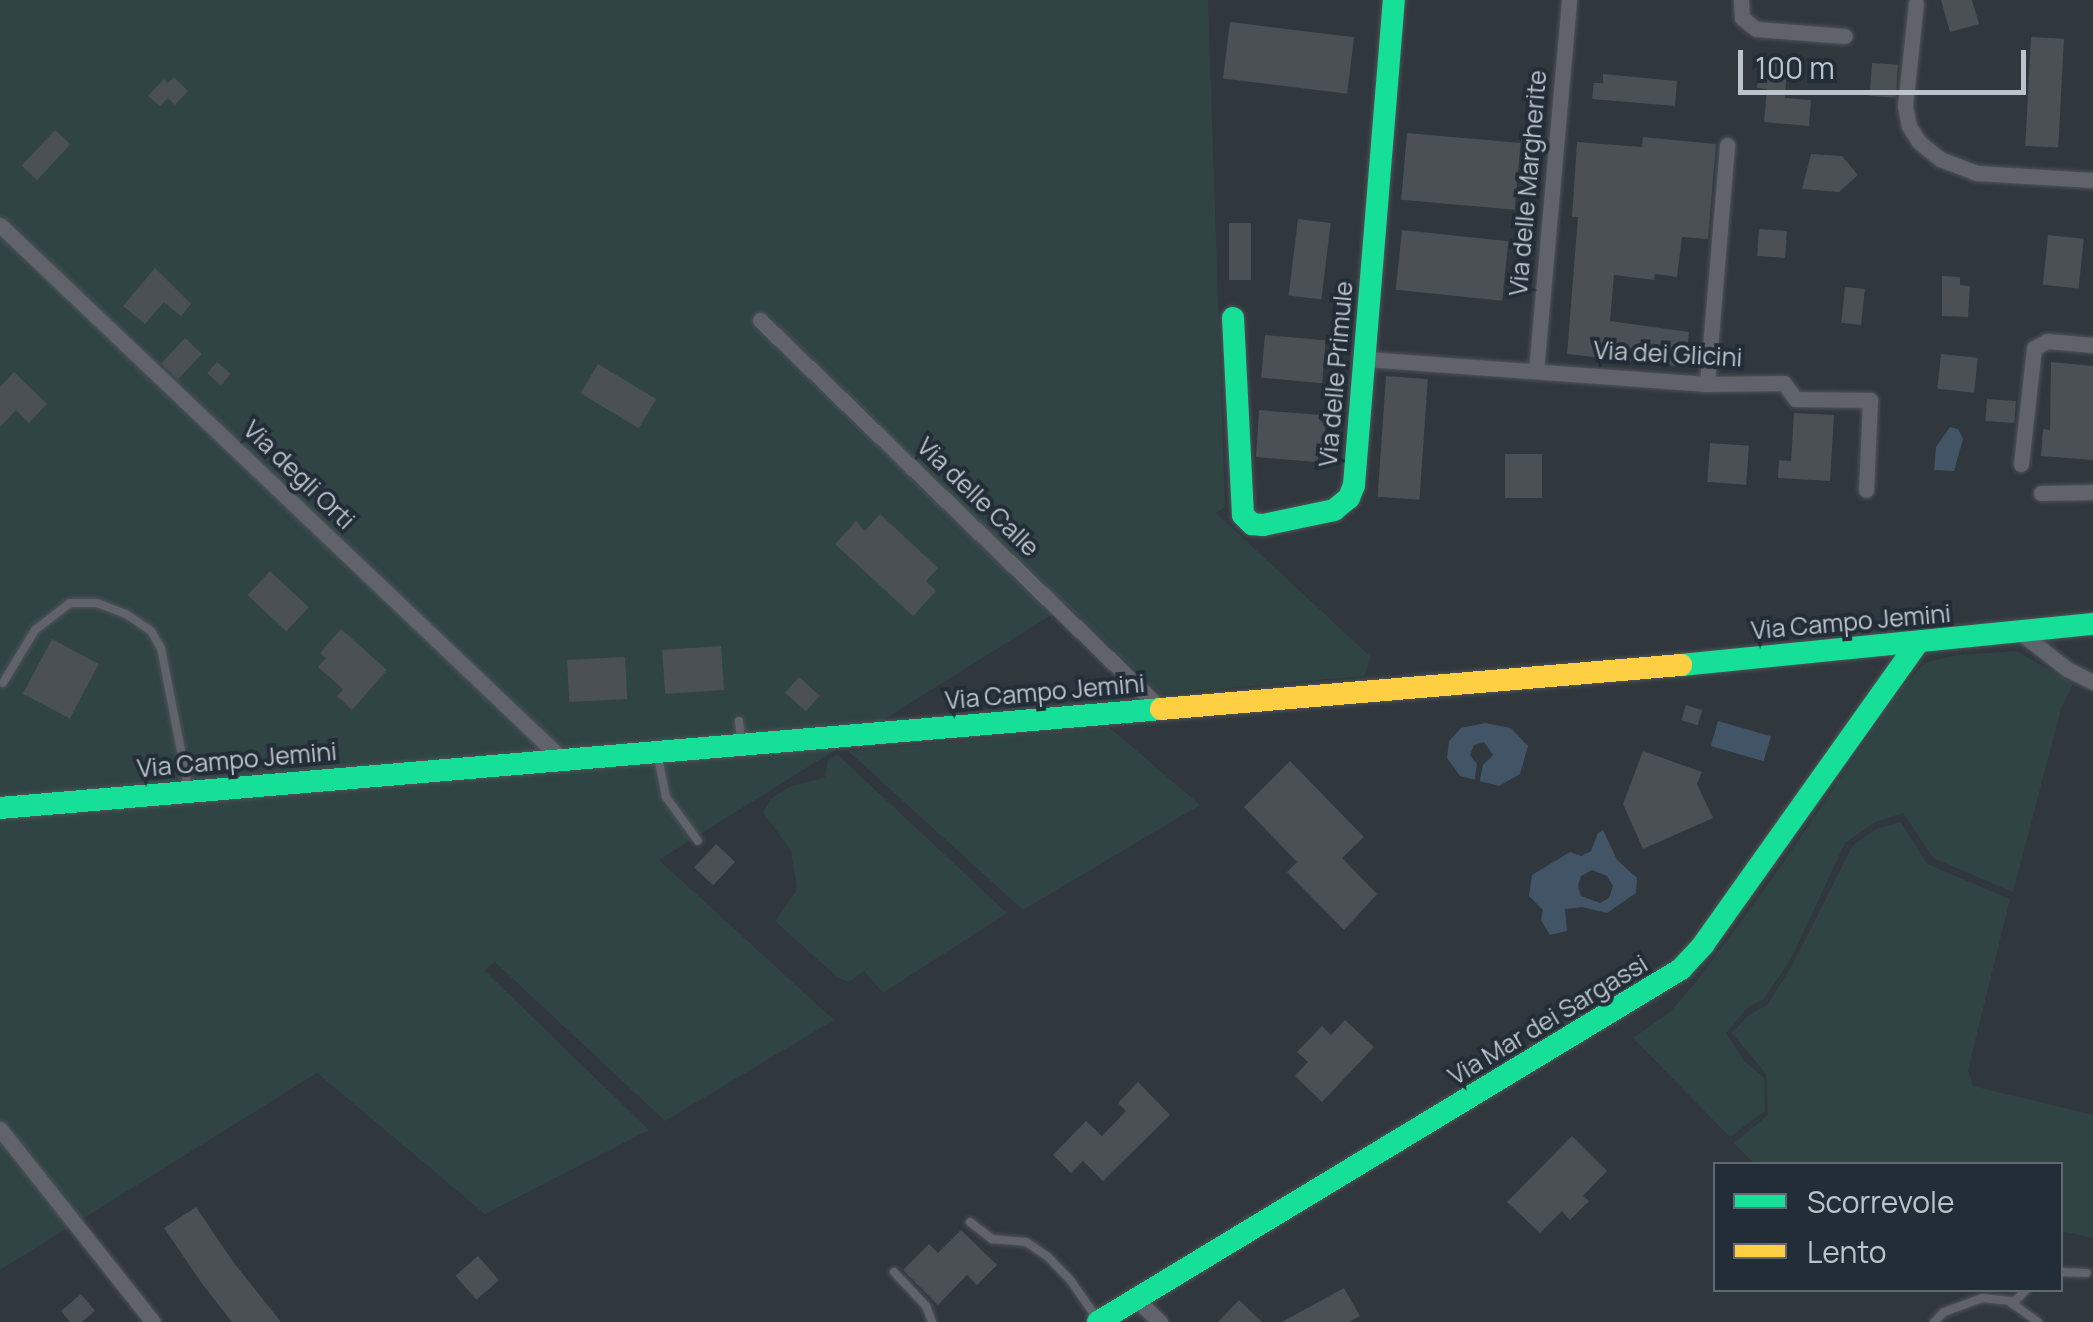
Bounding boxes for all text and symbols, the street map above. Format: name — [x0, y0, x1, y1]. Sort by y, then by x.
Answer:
scale bar — [1743, 30, 2030, 92]
text: 100 m — [1755, 47, 1835, 88]
street label: Via delle Margherite — [1503, 69, 1553, 297]
street label: Via delle Primule — [1313, 280, 1359, 468]
street label: Via dei Glicini — [1593, 335, 1743, 373]
street label: Via degli Orti — [237, 414, 361, 536]
street label: Via delle Calle — [911, 431, 1045, 563]
street label: Via Campo Jemini — [1750, 598, 1952, 646]
street label: Via Campo Jemini — [944, 668, 1146, 716]
street label: Via Campo Jemini — [136, 736, 338, 784]
street label: Via Mar dei Sargassi — [1443, 949, 1653, 1091]
legend — [1713, 1162, 2063, 1292]
text: Scorrevole — [1807, 1181, 1955, 1222]
text: Lento — [1807, 1231, 1886, 1272]

